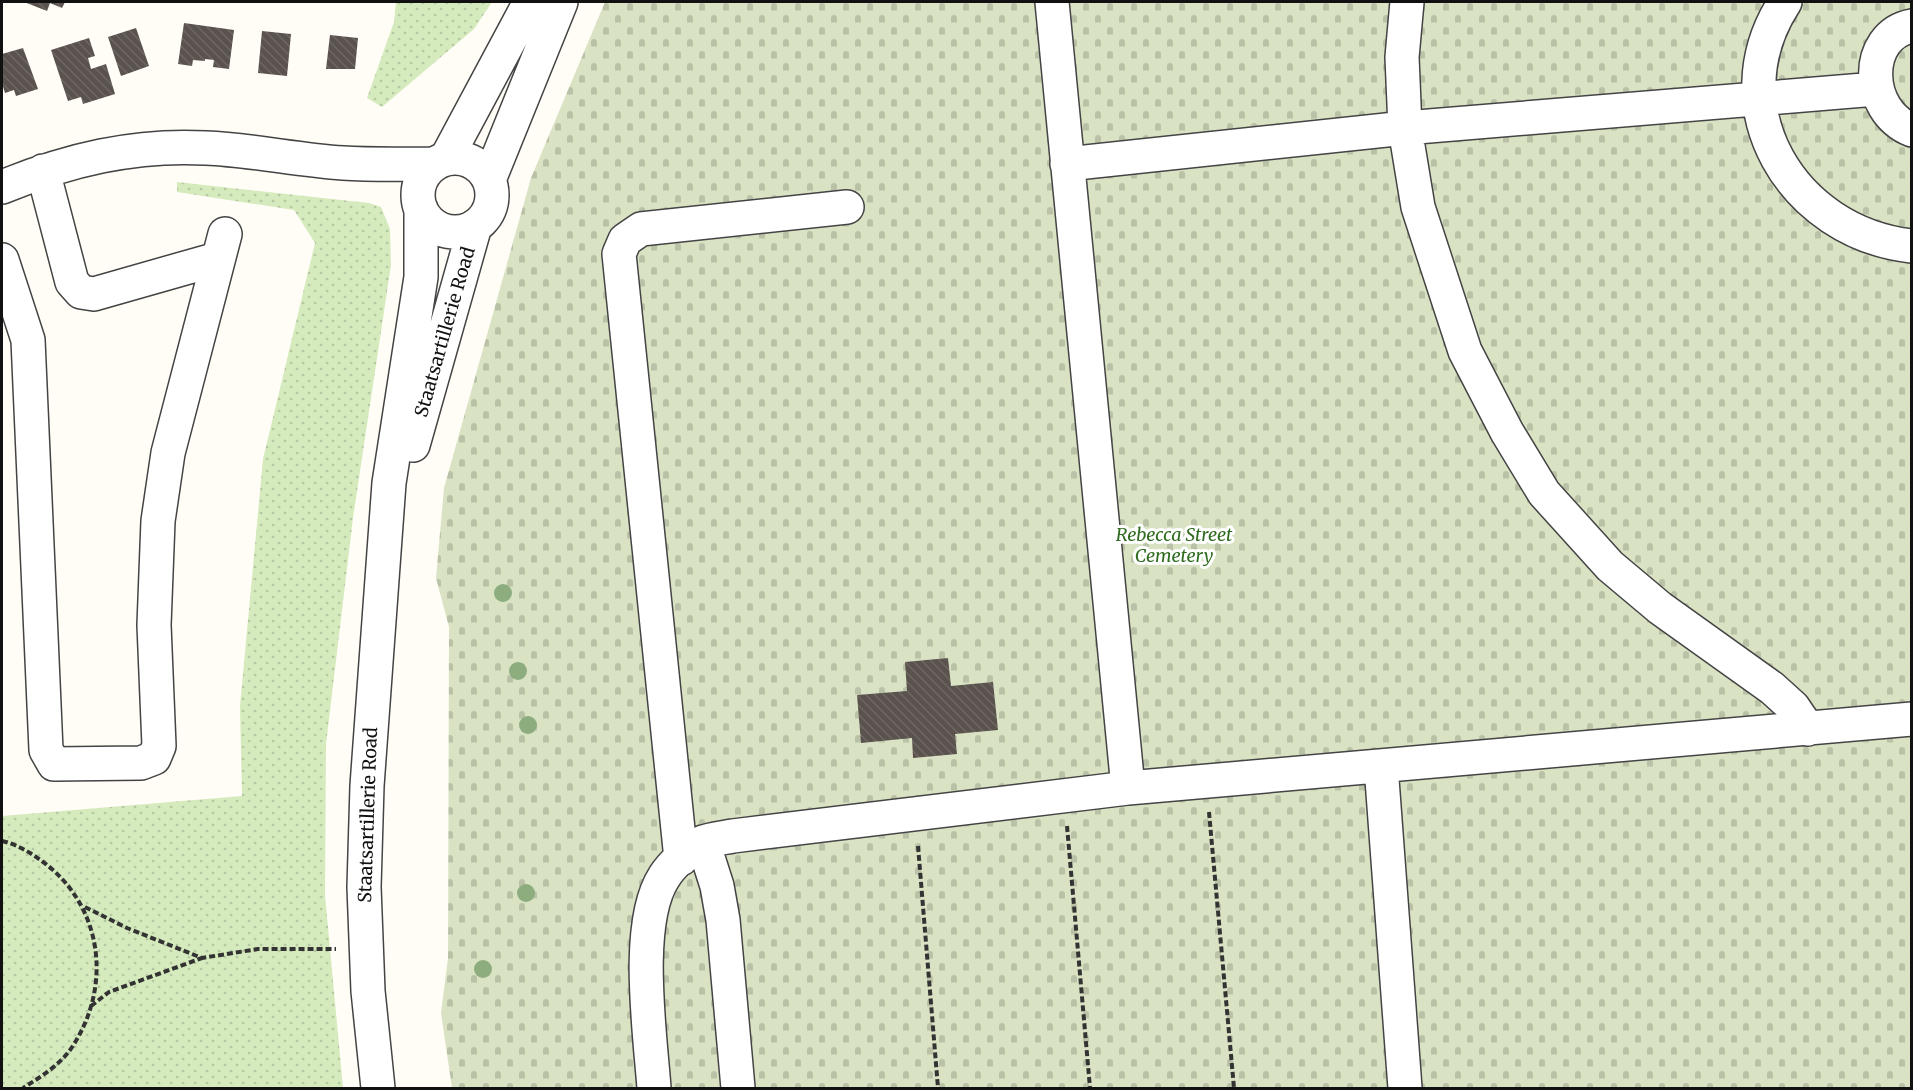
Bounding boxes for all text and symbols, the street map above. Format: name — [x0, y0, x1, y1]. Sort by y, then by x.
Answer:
street label: Staatsartillerie Road — [409, 244, 480, 420]
park label: Rebecca Street Cemetery — [1116, 523, 1233, 567]
street label: Staatsartillerie Road — [353, 727, 382, 903]

